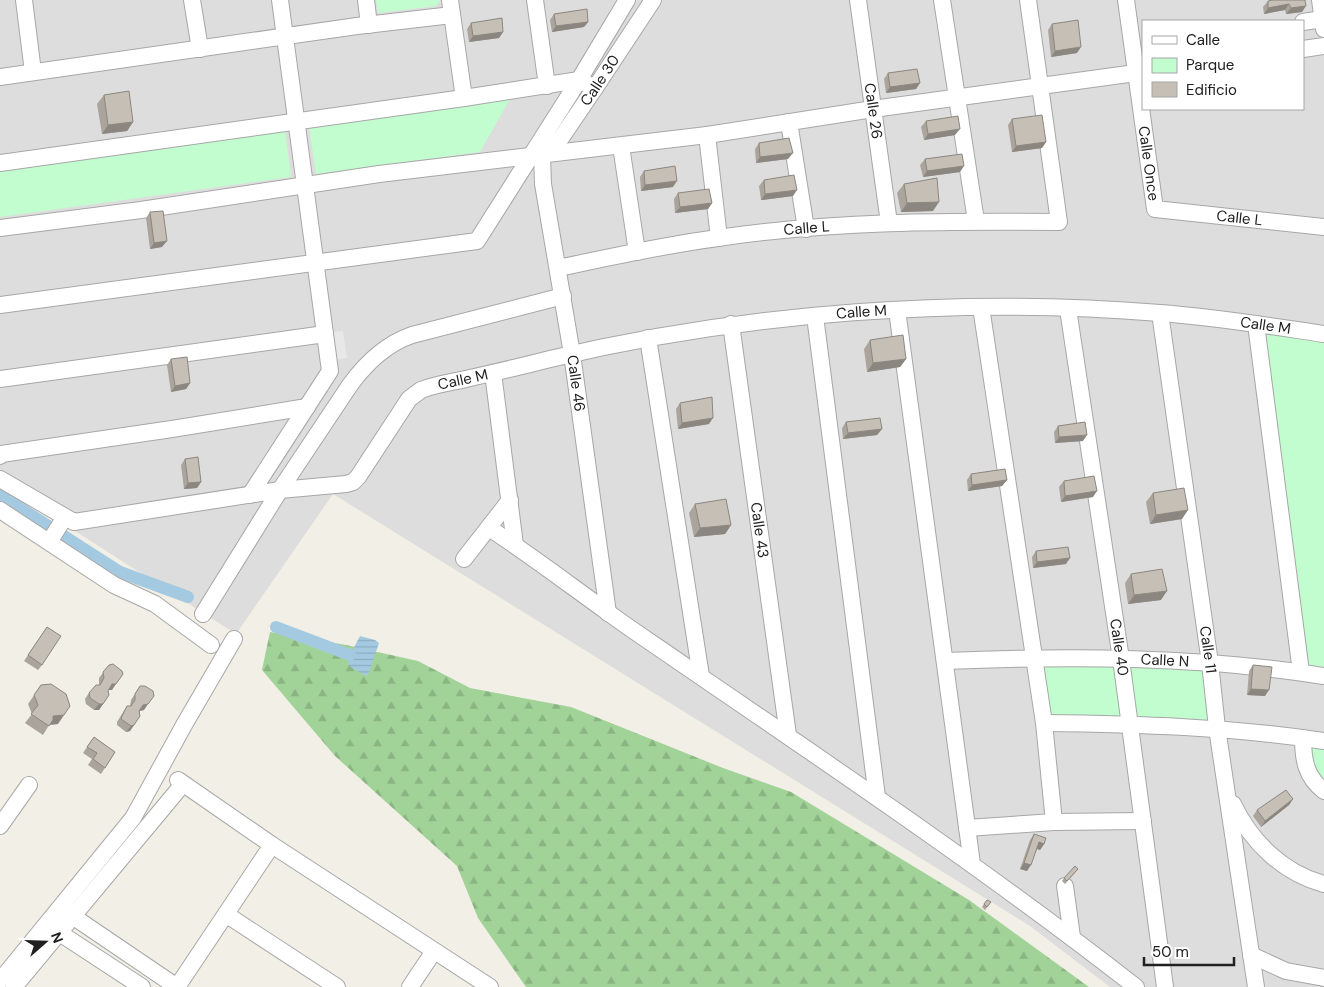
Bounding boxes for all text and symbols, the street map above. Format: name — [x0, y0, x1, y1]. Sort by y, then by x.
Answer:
legend — [1142, 20, 1304, 110]
text: Calle — [1186, 30, 1220, 50]
street label: Calle 30 — [576, 51, 624, 110]
text: Parque — [1186, 55, 1234, 75]
text: Edificio — [1186, 80, 1237, 100]
street label: Calle 26 — [860, 82, 887, 140]
street label: Calle Once — [1134, 125, 1164, 202]
street label: Calle L — [1216, 206, 1264, 230]
street label: Calle L — [783, 216, 830, 240]
street label: Calle M — [835, 300, 887, 324]
street label: Calle M — [1239, 312, 1292, 339]
street label: Calle 46 — [562, 354, 590, 413]
street label: Calle M — [436, 364, 490, 395]
street label: Calle 43 — [746, 501, 773, 559]
street label: Calle 40 — [1105, 617, 1133, 677]
street label: Calle 11 — [1195, 625, 1221, 674]
street label: Calle N — [1140, 649, 1190, 672]
north arrow — [20, 917, 70, 967]
text: N — [47, 930, 67, 945]
scale bar — [1144, 934, 1234, 966]
text: 50 m — [1152, 942, 1189, 962]

